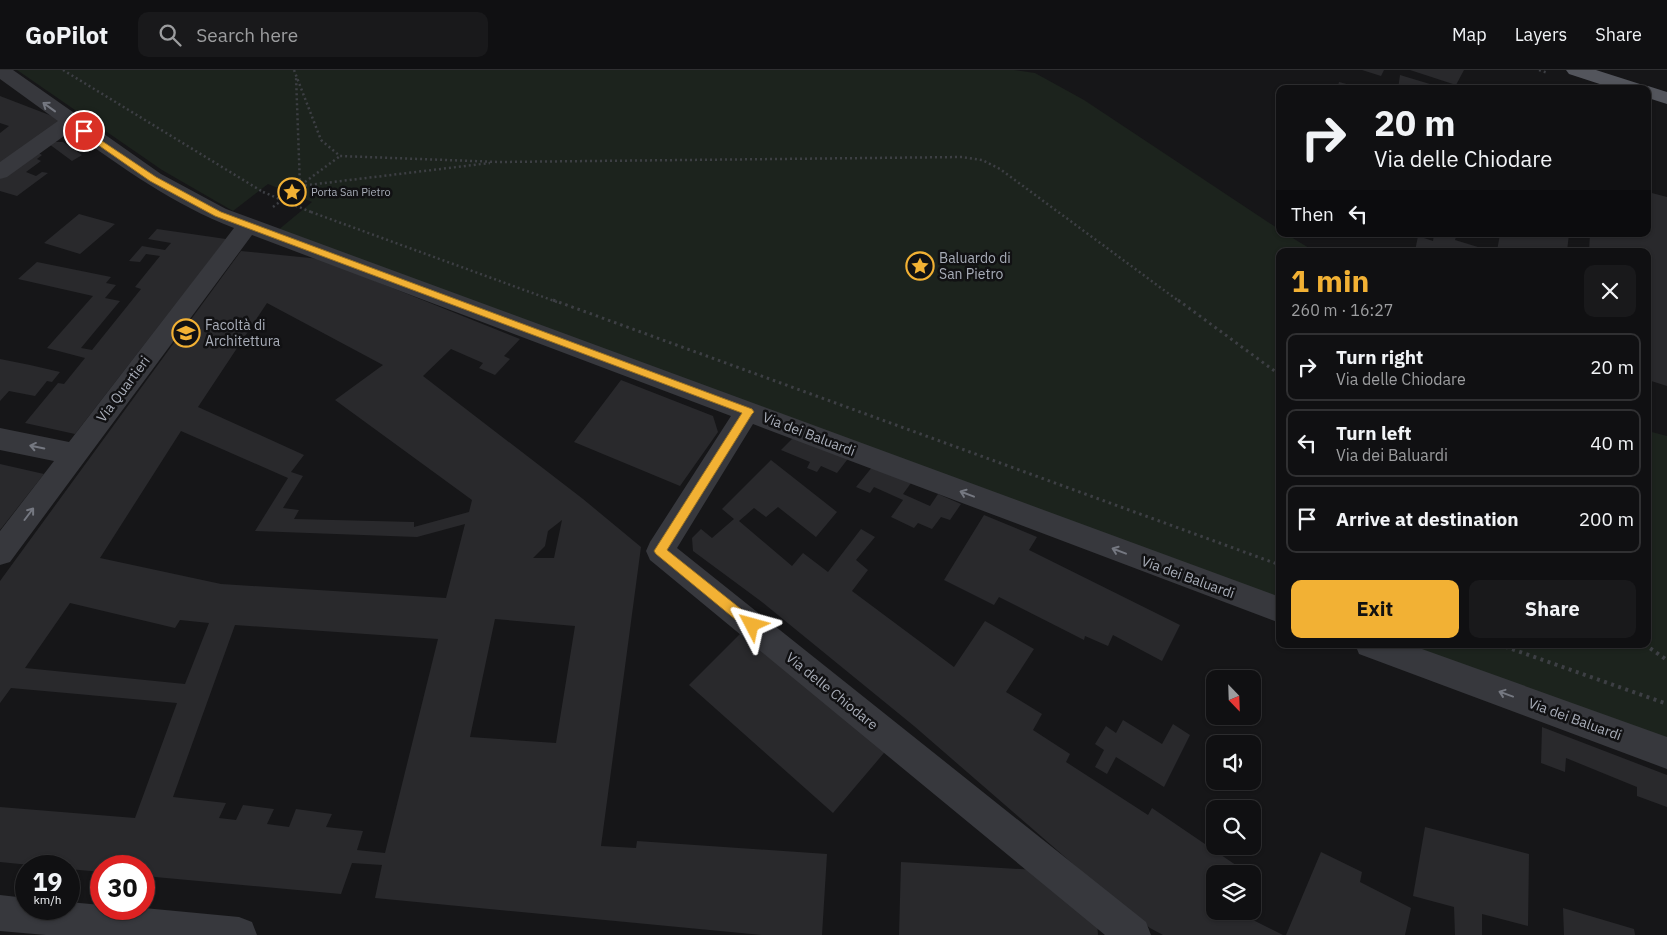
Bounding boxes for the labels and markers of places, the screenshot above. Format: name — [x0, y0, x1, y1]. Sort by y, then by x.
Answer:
pin — [63, 110, 105, 152]
place icon: Porta San Pietro — [277, 177, 307, 207]
place label: Porta San Pietro — [311, 185, 391, 199]
place label: Baluardo di San Pietro — [939, 249, 1011, 283]
place icon: Baluardo di San Pietro — [905, 251, 935, 281]
place label: Facoltà di Architettura — [205, 316, 281, 350]
school or university icon: Facoltà di Architettura — [171, 318, 201, 348]

